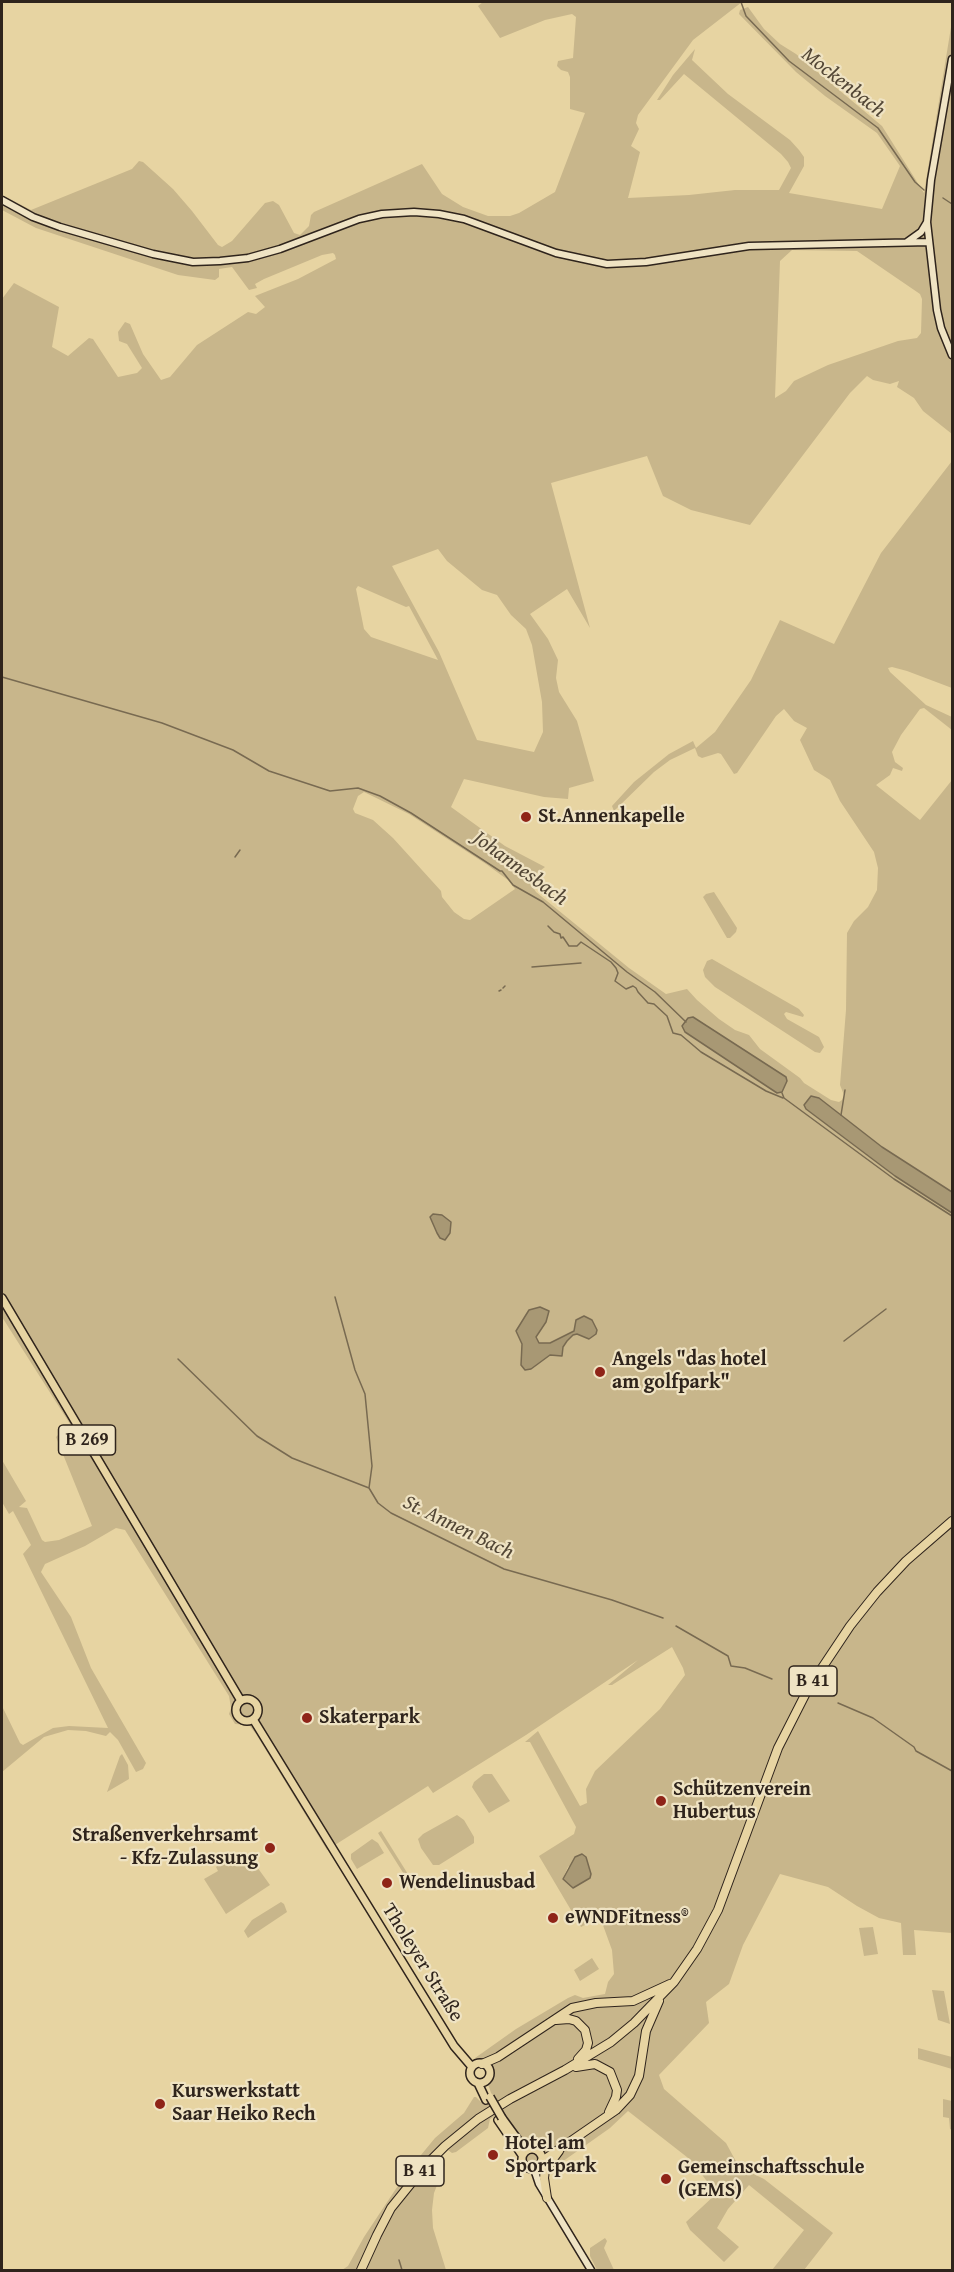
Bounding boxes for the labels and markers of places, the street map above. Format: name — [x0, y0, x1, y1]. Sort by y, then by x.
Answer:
place label: St.Annenkapelle — [538, 805, 685, 829]
marker: St.Annenkapelle — [519, 810, 533, 824]
place label: Angels "das hotel am golfpark" — [612, 1348, 767, 1395]
marker: Angels "das hotel am golfpark" — [593, 1365, 607, 1379]
place label: Skaterpark — [319, 1706, 420, 1730]
marker: Skaterpark — [300, 1711, 314, 1725]
place label: Schützenverein Hubertus — [673, 1778, 811, 1825]
marker: Schützenverein Hubertus — [654, 1794, 668, 1808]
place label: Straßenverkehrsamt - Kfz-Zulassung — [72, 1824, 258, 1871]
marker: Straßenverkehrsamt - Kfz-Zulassung — [263, 1841, 277, 1855]
place label: Wendelinusbad — [399, 1871, 535, 1895]
marker: Wendelinusbad — [380, 1876, 394, 1890]
place label: eWNDFitness® — [565, 1906, 688, 1930]
marker: eWNDFitness® — [546, 1911, 560, 1925]
place label: Kurswerkstatt Saar Heiko Rech — [172, 2080, 315, 2127]
marker: Kurswerkstatt Saar Heiko Rech — [153, 2097, 167, 2111]
place label: Hotel am Sportpark — [505, 2132, 596, 2179]
marker: Hotel am Sportpark — [486, 2148, 500, 2162]
place label: Gemeinschaftsschule (GEMS) — [678, 2156, 865, 2203]
marker: Gemeinschaftsschule (GEMS) — [659, 2172, 673, 2186]

